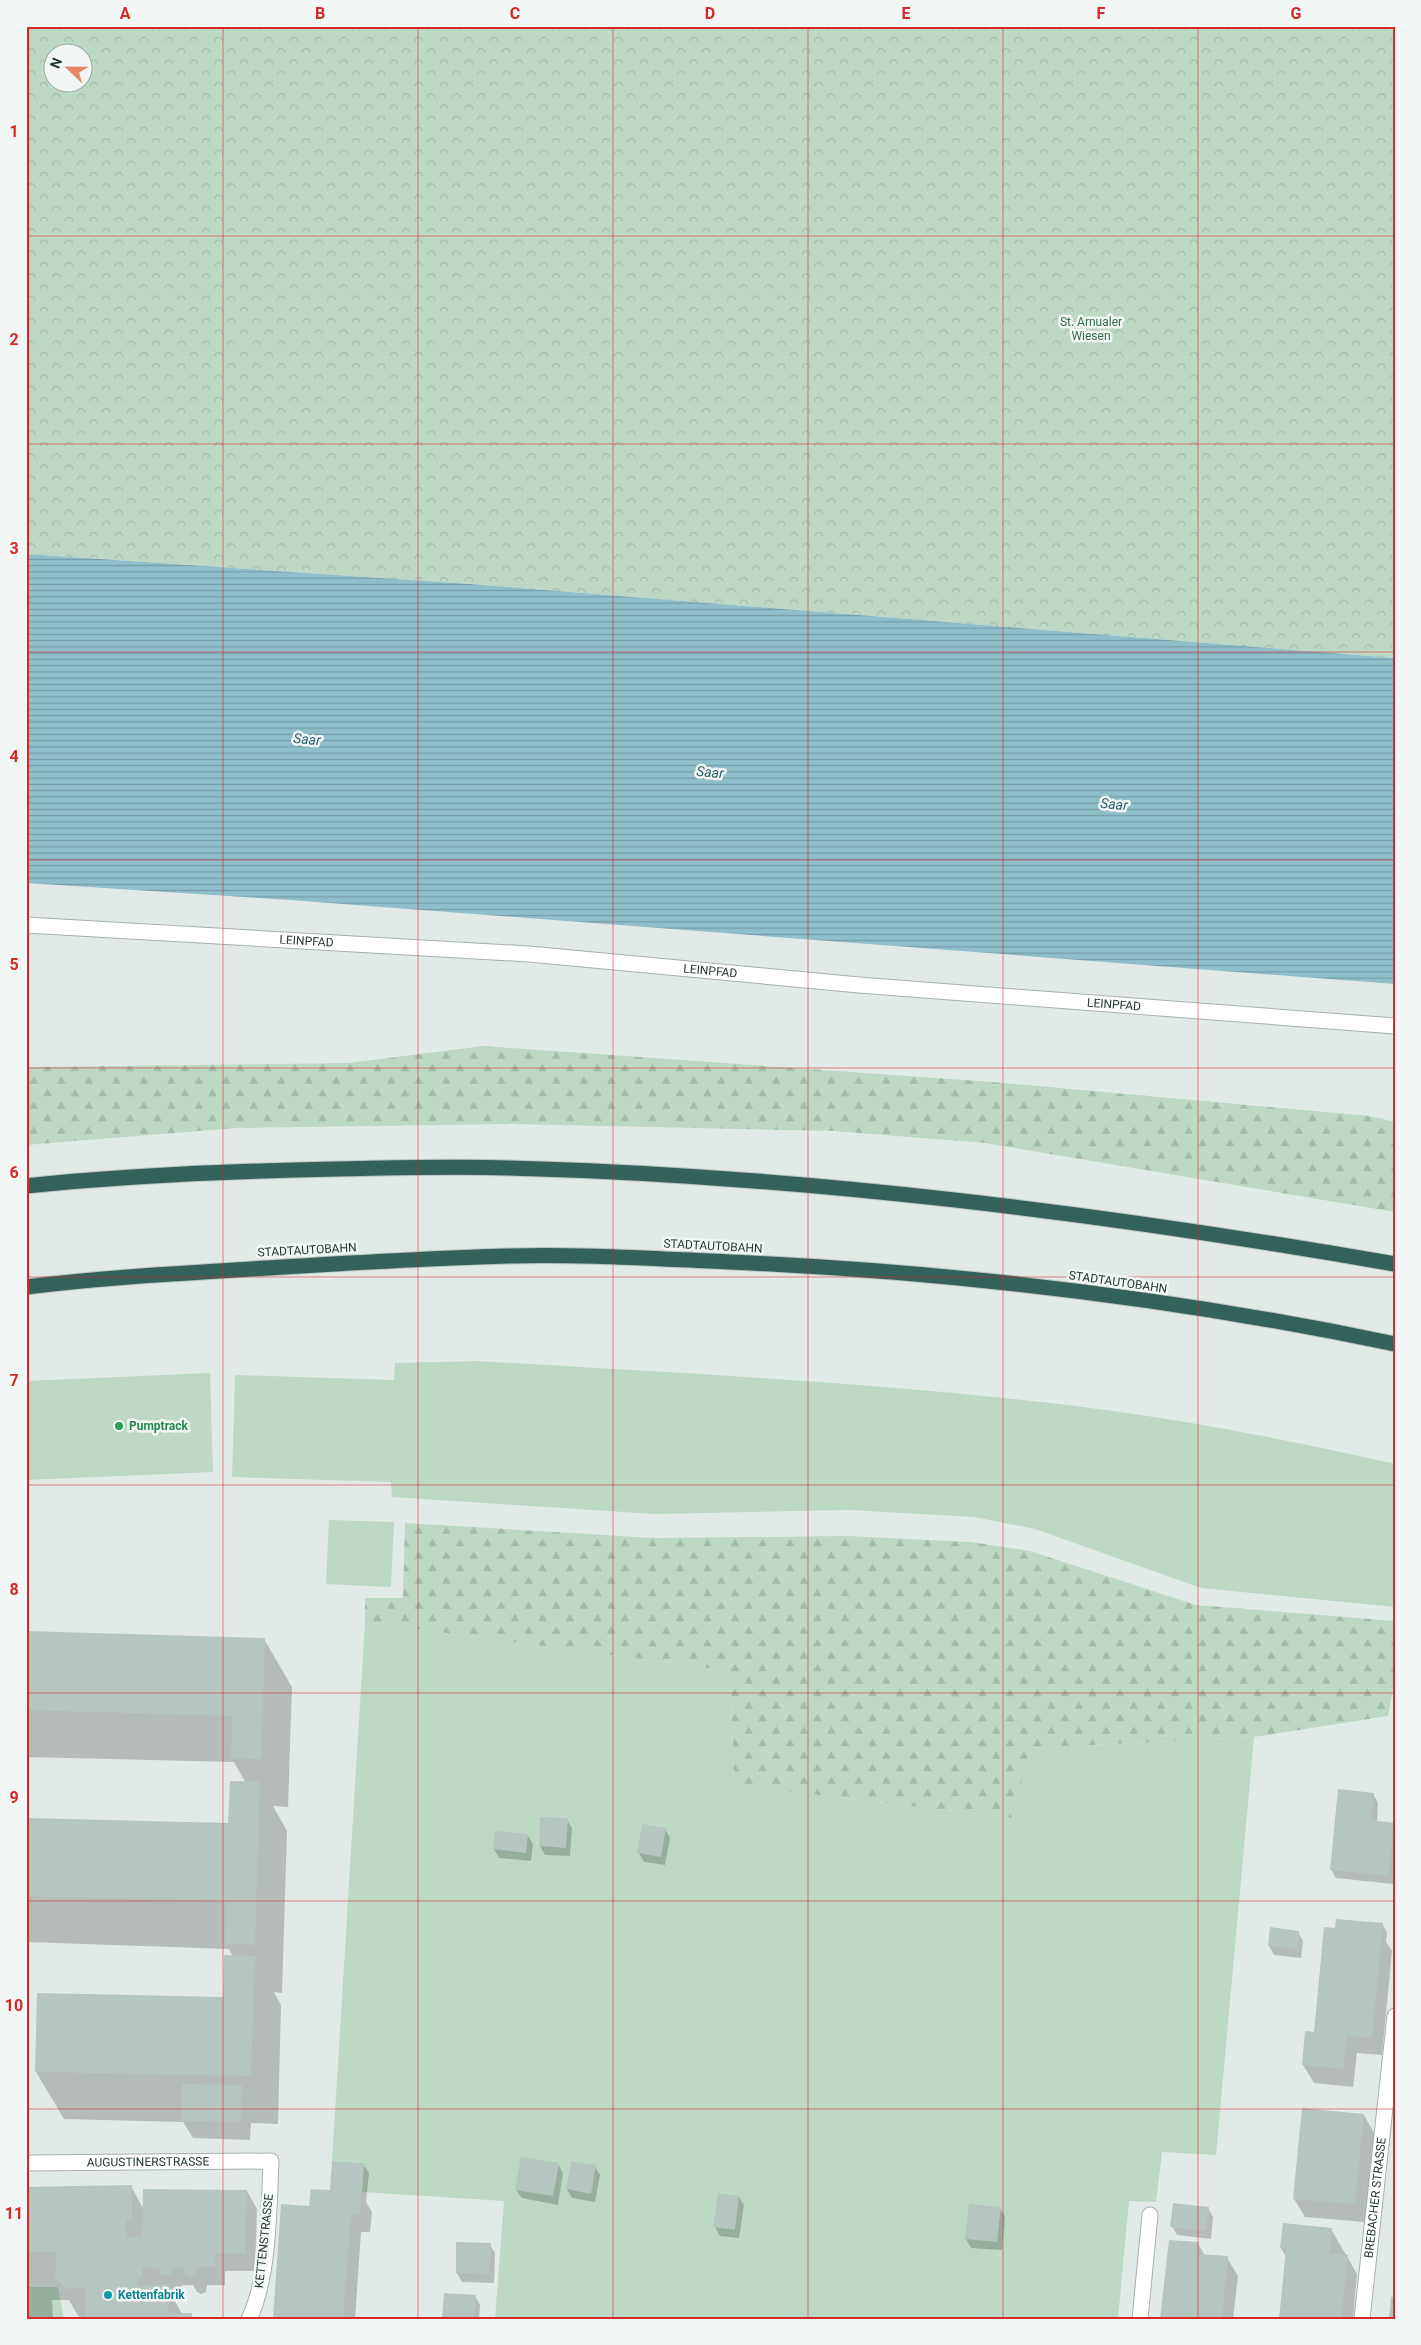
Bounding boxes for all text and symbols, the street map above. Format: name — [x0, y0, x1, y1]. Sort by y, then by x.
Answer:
text: A — [120, 4, 131, 23]
text: B — [315, 4, 325, 23]
text: C — [510, 4, 520, 23]
text: D — [705, 4, 715, 23]
text: E — [902, 4, 911, 23]
text: F — [1097, 4, 1106, 23]
text: G — [1291, 4, 1302, 23]
north arrow — [42, 42, 92, 92]
text: N — [47, 56, 65, 71]
text: 1 — [9, 122, 19, 141]
park label: St. Arnualer Wiesen — [1060, 315, 1122, 343]
text: 2 — [9, 330, 19, 349]
text: 3 — [9, 539, 19, 558]
water label: Saar — [293, 730, 322, 748]
text: 4 — [9, 747, 19, 766]
water label: Saar — [696, 763, 725, 781]
water label: Saar — [1100, 795, 1129, 813]
street label: LEINPFAD — [279, 933, 334, 950]
text: 5 — [9, 955, 19, 974]
street label: LEINPFAD — [683, 962, 738, 981]
street label: LEINPFAD — [1086, 995, 1142, 1014]
text: 6 — [9, 1163, 19, 1182]
street label: STADTAUTOBAHN — [663, 1236, 763, 1256]
street label: STADTAUTOBAHN — [257, 1240, 357, 1260]
street label: STADTAUTOBAHN — [1068, 1268, 1168, 1296]
text: 7 — [9, 1371, 19, 1390]
place label: Pumptrack — [129, 1419, 189, 1433]
marker: Pumptrack — [113, 1420, 125, 1432]
text: 8 — [9, 1580, 19, 1599]
text: 9 — [9, 1788, 19, 1807]
text: 10 — [5, 1996, 23, 2015]
street label: BREBACHER STRASSE — [1362, 2137, 1389, 2259]
street label: AUGUSTINERSTRASSE — [87, 2155, 209, 2170]
street label: KETTENSTRASSE — [252, 2193, 276, 2289]
text: 11 — [5, 2204, 23, 2223]
place label: Kettenfabrik — [118, 2288, 185, 2302]
marker: Kettenfabrik — [102, 2289, 114, 2301]

